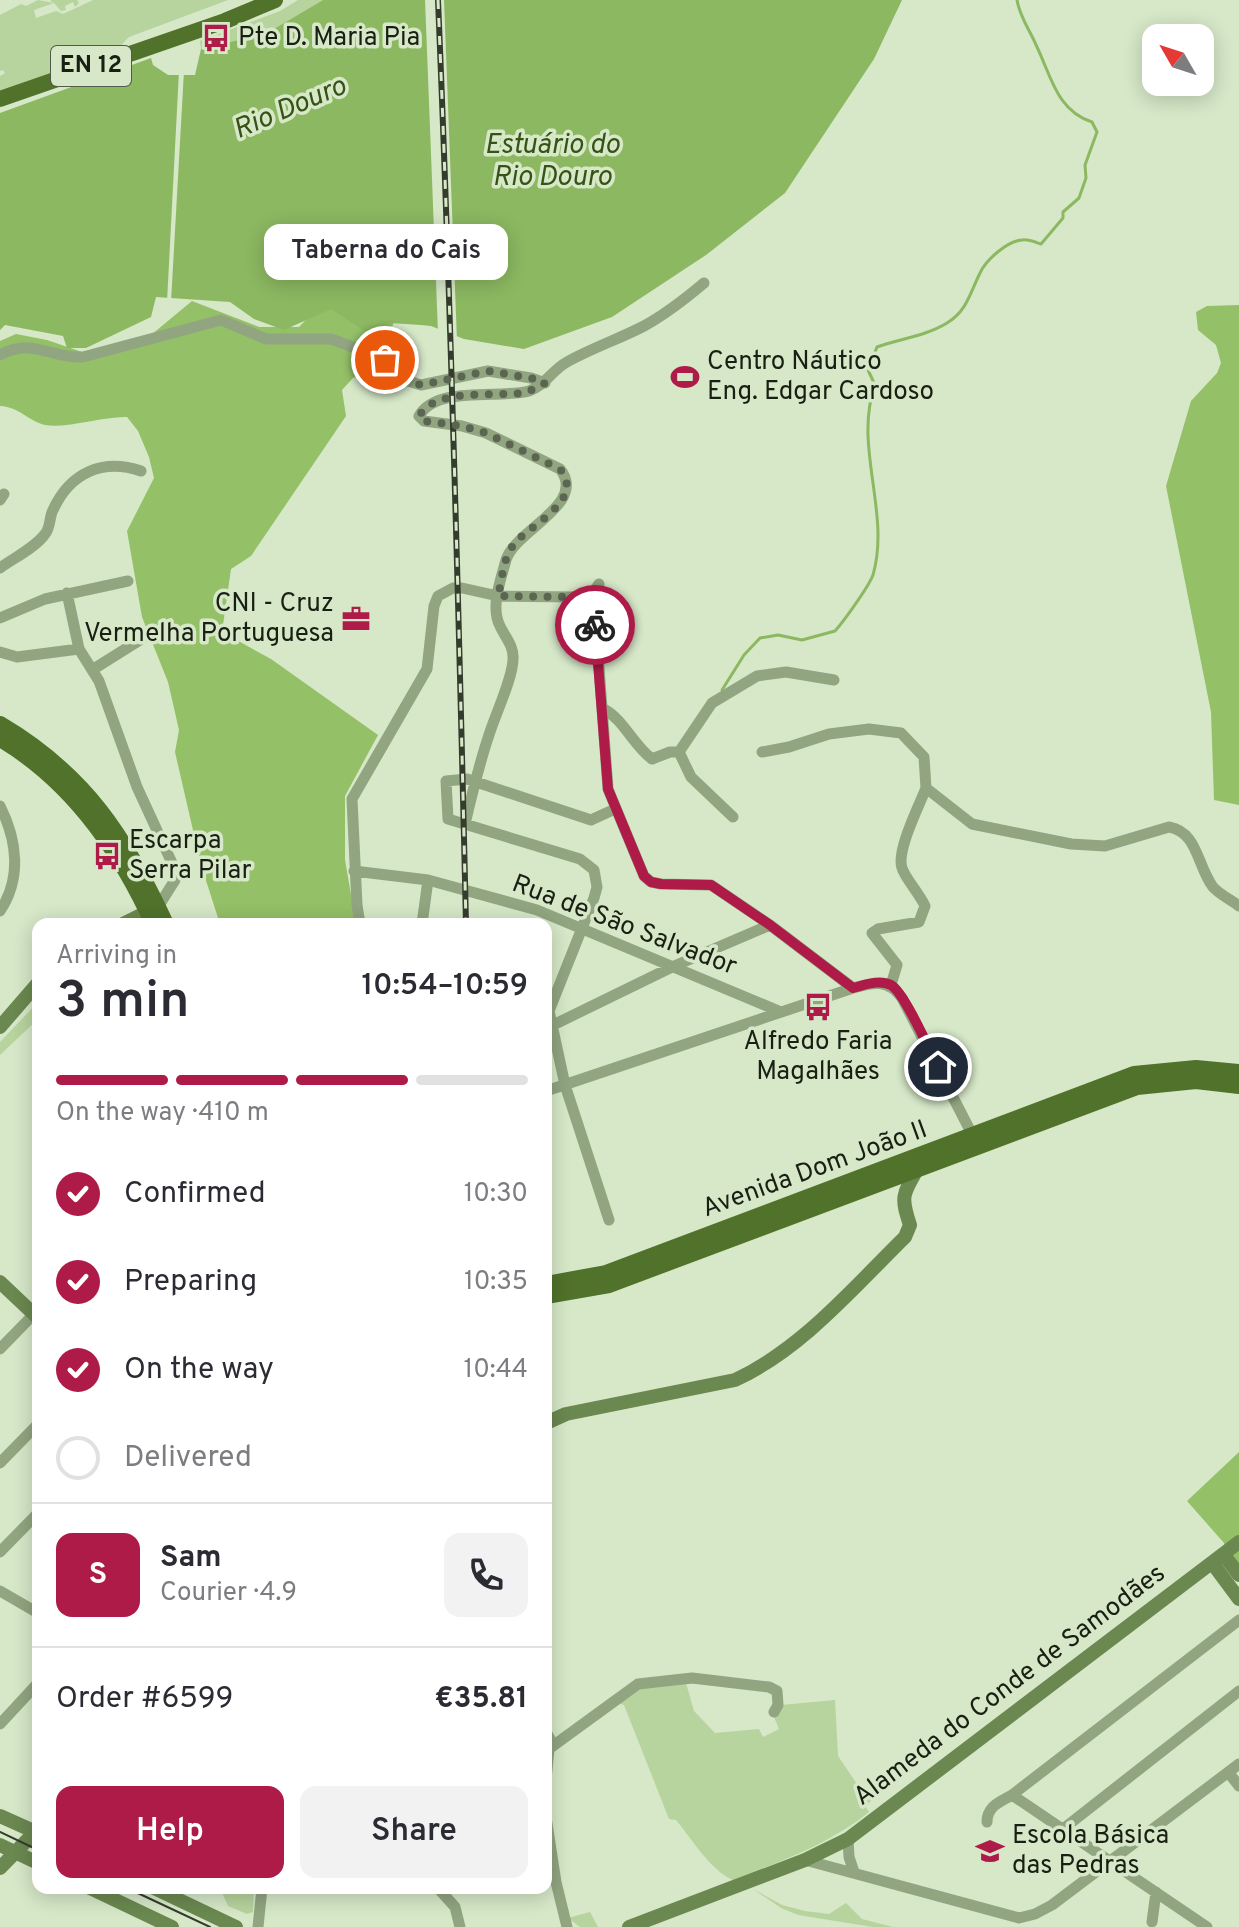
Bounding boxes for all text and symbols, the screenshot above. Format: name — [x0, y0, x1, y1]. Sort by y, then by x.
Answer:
place label: Pte D. Maria Pia — [238, 22, 420, 55]
bus stop icon: Pte D. Maria Pia — [201, 23, 231, 53]
north arrow — [1142, 24, 1214, 96]
map controls — [1142, 24, 1214, 96]
road number: EN 12 — [51, 46, 131, 86]
water label: Rio Douro — [228, 69, 352, 149]
water label: Estuário do Rio Douro — [484, 128, 620, 196]
callout: Taberna do Cais — [263, 224, 507, 280]
text: Taberna do Cais — [291, 235, 481, 268]
pin — [351, 326, 419, 394]
icon: bag — [363, 338, 407, 382]
place label: Centro Náutico Eng. Edgar Cardoso — [707, 346, 934, 409]
sports icon: Centro Náutico Eng. Edgar Cardoso — [670, 362, 700, 392]
courier — [555, 585, 635, 665]
place label: CNI - Cruz Vermelha Portuguesa — [84, 588, 334, 651]
icon: bike — [573, 603, 617, 647]
office icon: CNI - Cruz Vermelha Portuguesa — [341, 604, 371, 634]
place label: Escarpa Serra Pilar — [129, 825, 252, 888]
bus stop icon: Escarpa Serra Pilar — [92, 841, 122, 871]
street label: Rua de São Salvador — [507, 868, 741, 984]
text: Arriving in — [56, 940, 177, 973]
text: 10:54–10:59 — [361, 968, 528, 1005]
text: 3 min — [56, 970, 189, 1036]
bus stop icon: Alfredo Faria Magalhães — [803, 992, 833, 1022]
place label: Alfredo Faria Magalhães — [743, 1026, 893, 1089]
pin — [904, 1033, 972, 1101]
icon: home — [916, 1045, 960, 1089]
text: On the way · 410 m — [56, 1097, 269, 1130]
street label: Avenida Dom João II — [698, 1114, 932, 1226]
icon: check — [56, 1172, 100, 1216]
text: Confirmed — [124, 1176, 266, 1213]
text: 10:30 — [464, 1178, 528, 1211]
icon: check — [56, 1260, 100, 1304]
text: Preparing — [124, 1264, 257, 1301]
text: 10:35 — [464, 1266, 528, 1299]
icon: check — [56, 1348, 100, 1392]
text: On the way — [124, 1352, 274, 1389]
text: 10:44 — [463, 1354, 528, 1387]
text: Delivered — [124, 1440, 252, 1477]
button: phone — [444, 1533, 528, 1617]
text: Sam — [160, 1540, 222, 1577]
text: S — [89, 1557, 107, 1594]
street label: Alameda do Conde de Samodães — [848, 1558, 1172, 1814]
text: Courier · 4.9 — [160, 1577, 297, 1610]
text: Order #6599 — [56, 1681, 234, 1718]
text: €35.81 — [435, 1681, 528, 1718]
button: Help — [56, 1786, 284, 1878]
button: Share — [300, 1786, 528, 1878]
place label: Escola Básica das Pedras — [1012, 1820, 1169, 1883]
school or university icon: Escola Básica das Pedras — [975, 1836, 1005, 1866]

